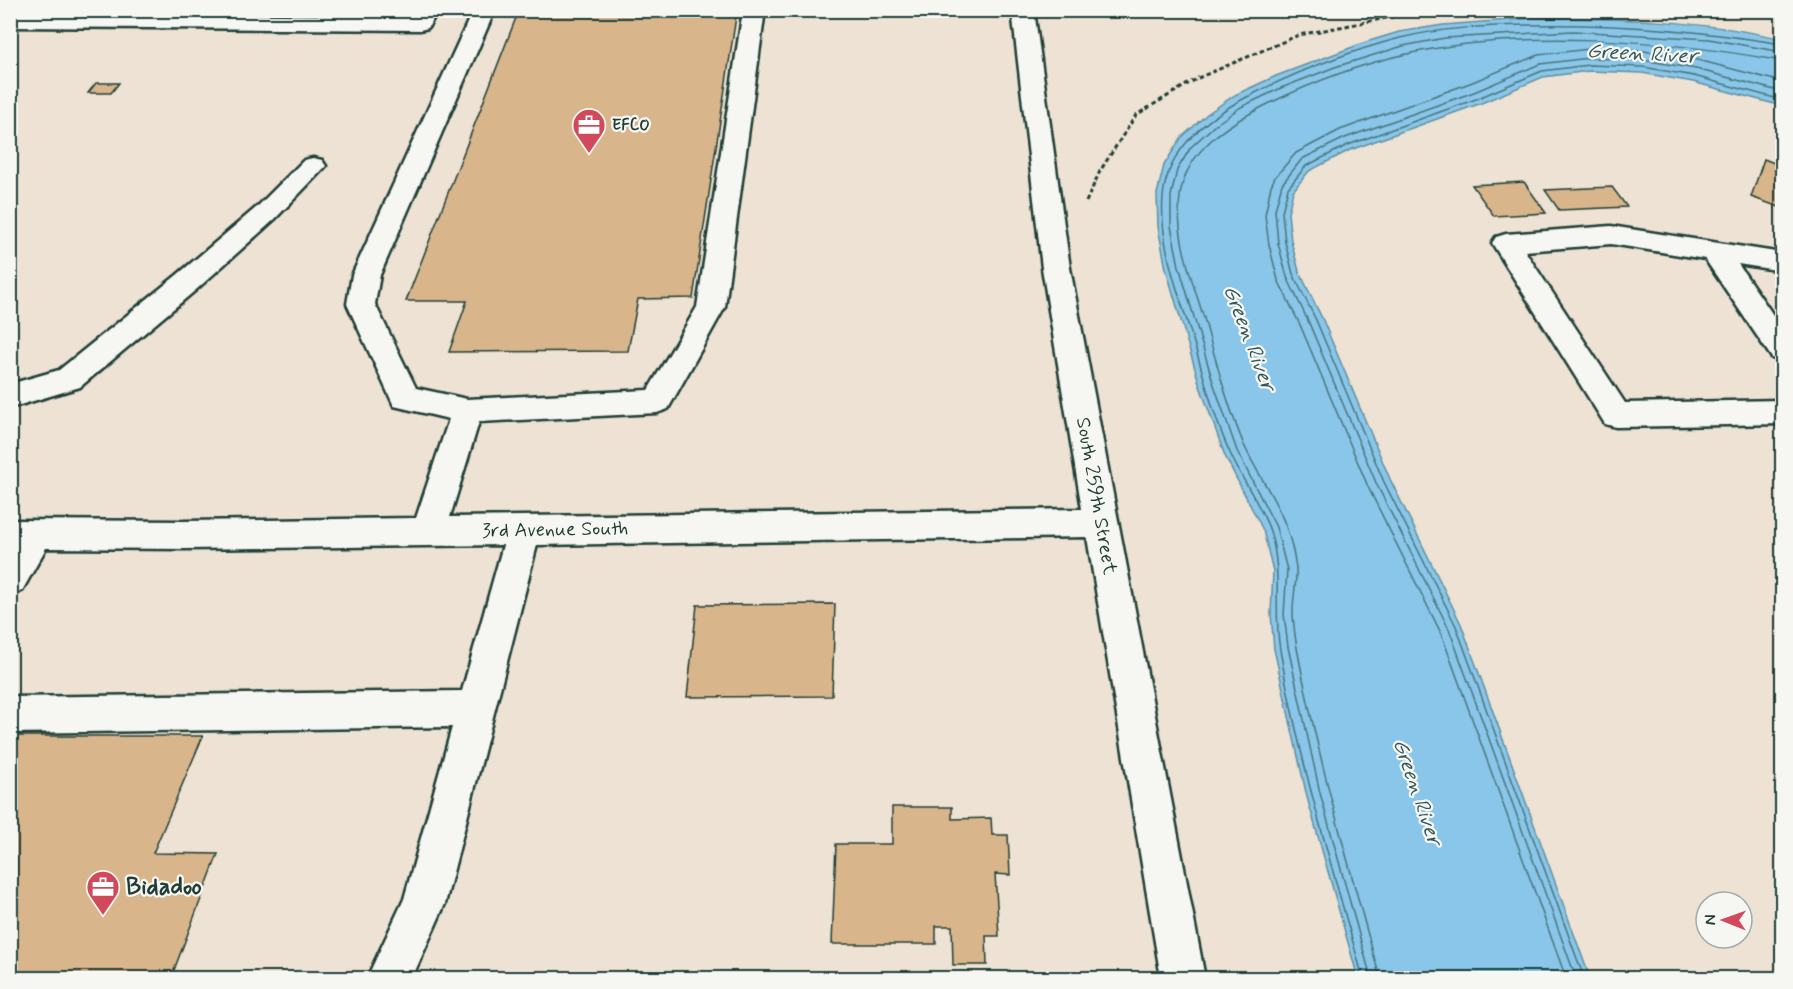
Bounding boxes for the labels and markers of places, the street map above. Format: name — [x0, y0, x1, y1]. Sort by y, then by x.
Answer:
office icon: EFCO — [571, 107, 607, 154]
place label: EFCO — [612, 115, 650, 136]
office icon: Bidadoo — [85, 869, 121, 916]
place label: Bidadoo — [126, 872, 202, 903]

